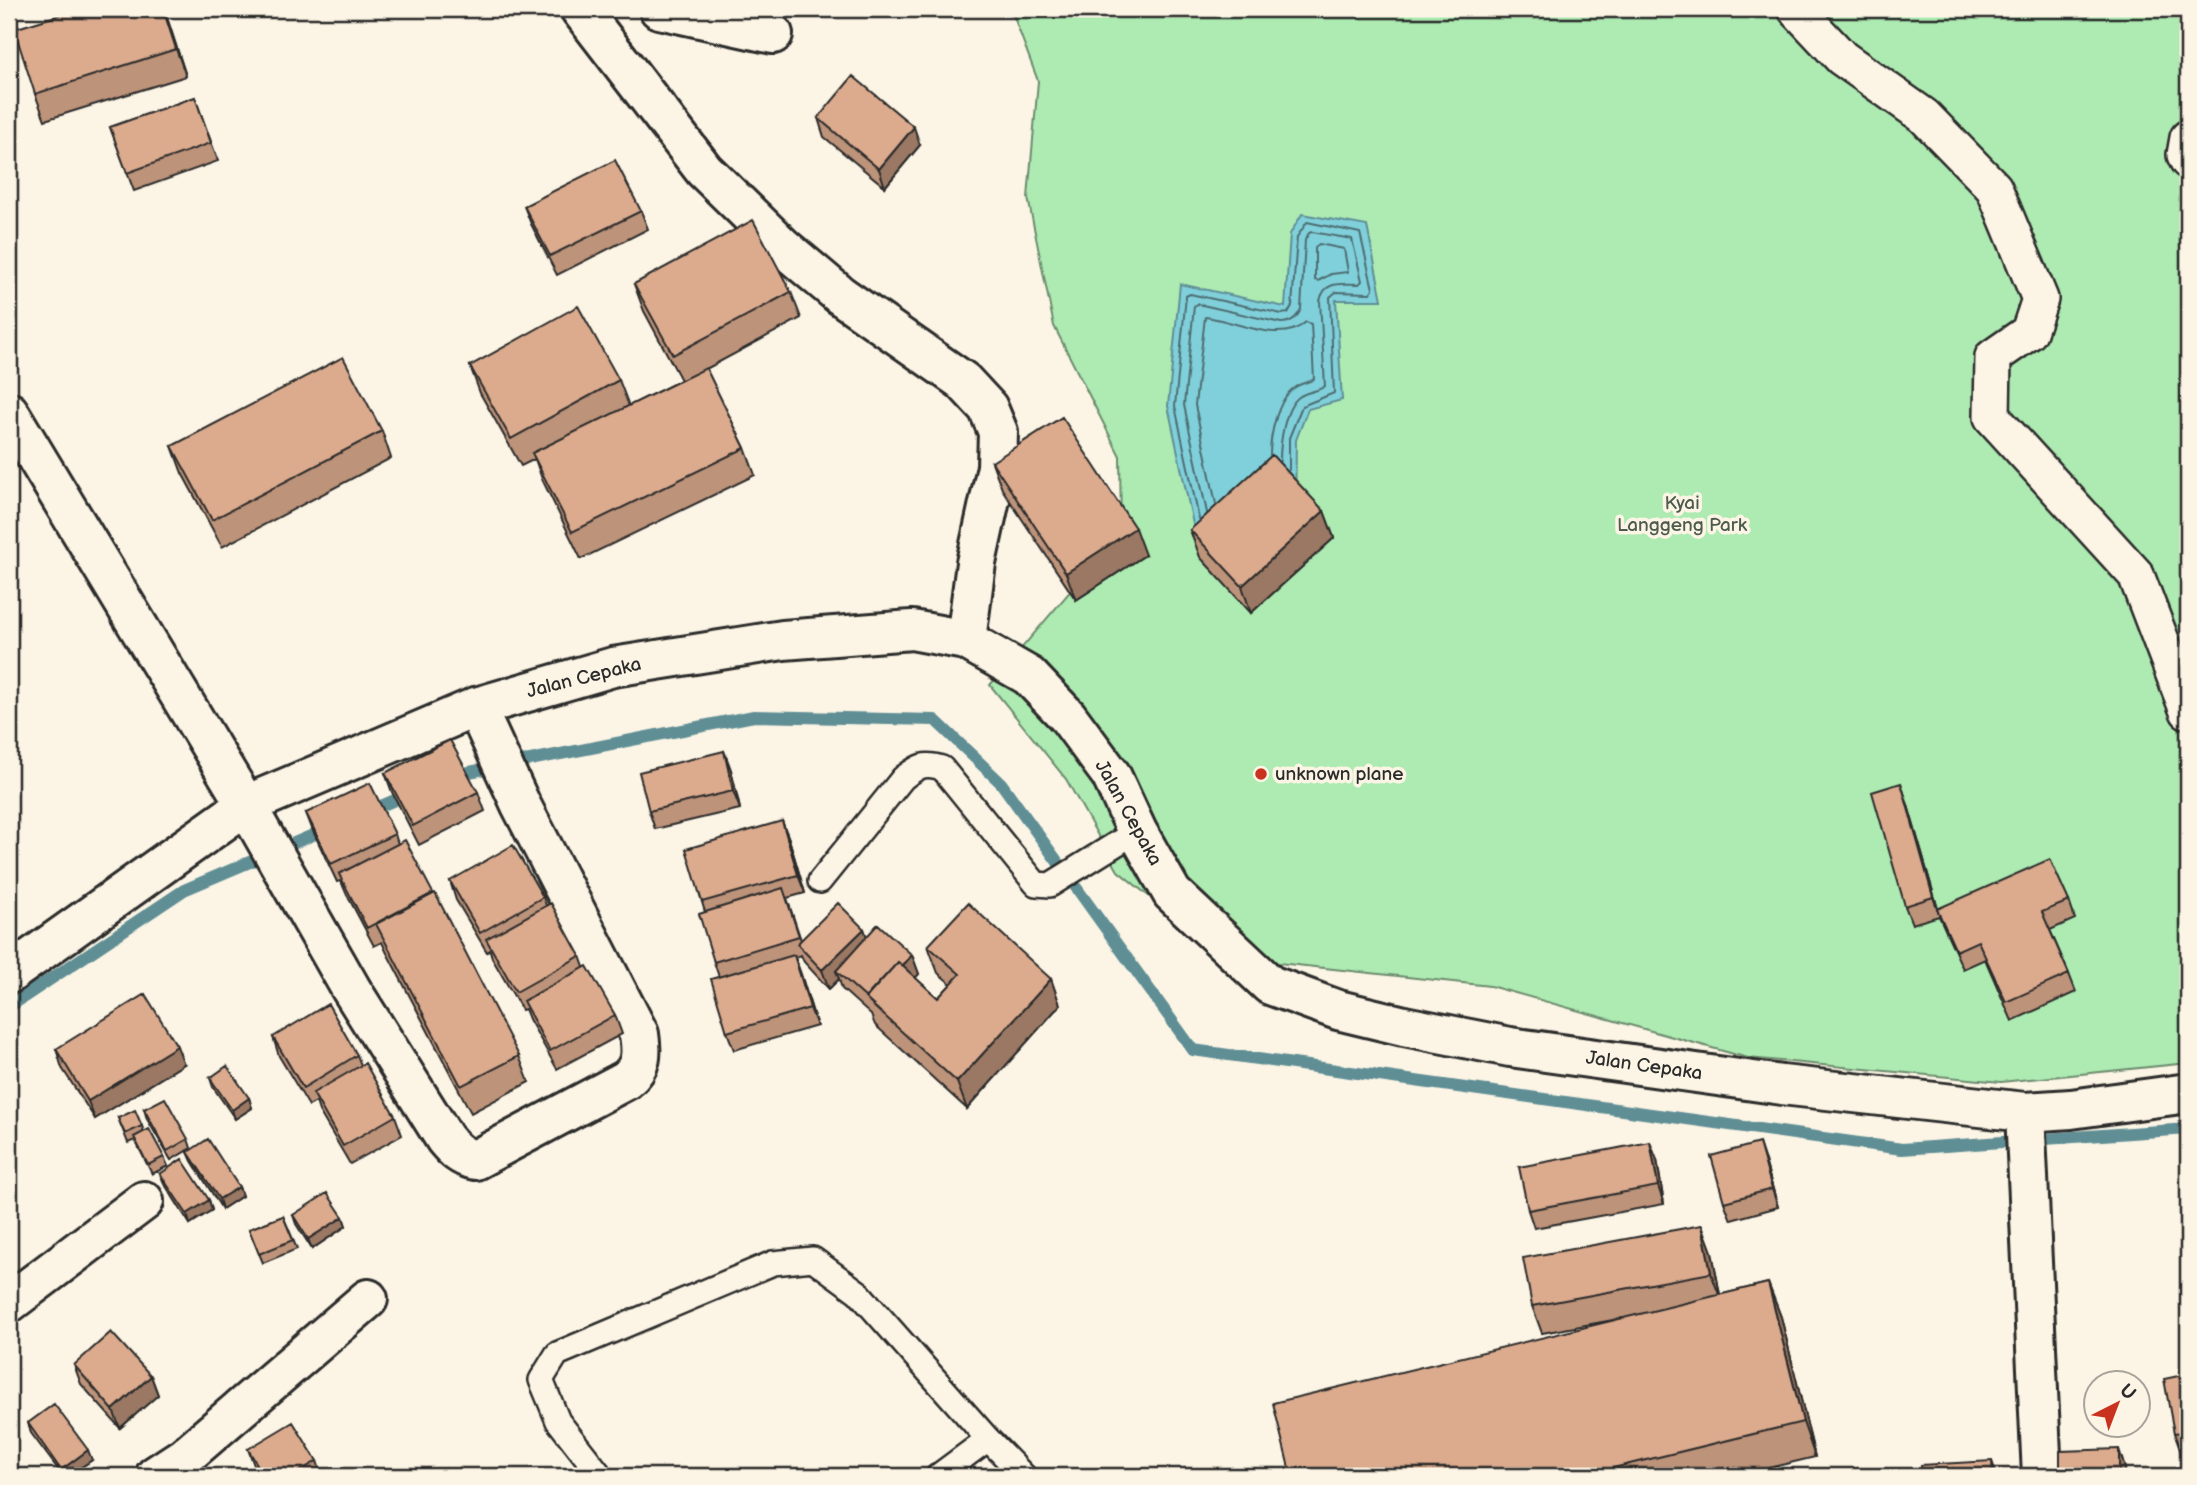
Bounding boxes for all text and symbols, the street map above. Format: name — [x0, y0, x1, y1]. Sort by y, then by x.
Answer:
park label: Kyai Langgeng Park — [1617, 492, 1748, 537]
street label: Jalan Cepaka — [524, 653, 644, 703]
street label: Jalan Cepaka — [1090, 756, 1166, 870]
place label: unknown plane — [1275, 763, 1403, 786]
marker: unknown plane — [1253, 766, 1269, 782]
street label: Jalan Cepaka — [1584, 1046, 1704, 1086]
north arrow — [2082, 1370, 2152, 1440]
text: U — [2115, 1379, 2140, 1406]

